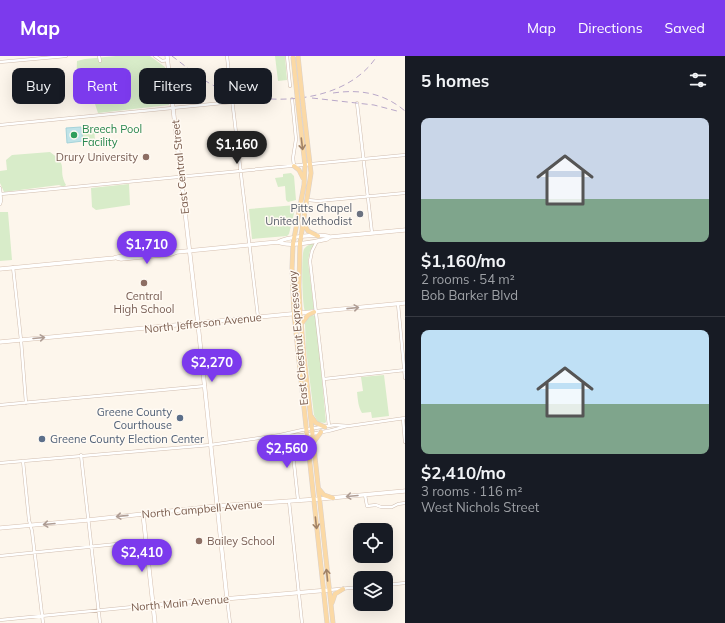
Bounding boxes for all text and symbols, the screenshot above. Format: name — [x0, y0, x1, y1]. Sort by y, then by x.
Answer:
text: Map — [20, 16, 60, 40]
text: Map — [527, 19, 556, 37]
text: Directions — [578, 19, 643, 37]
text: Saved — [665, 19, 705, 37]
chip: Buy — [12, 68, 65, 104]
chip: Rent — [73, 68, 131, 104]
chip: Filters — [139, 68, 206, 104]
chip: New — [214, 68, 272, 104]
icon: filters — [687, 69, 709, 91]
text: 5 homes — [421, 70, 489, 91]
street label: East Central Street — [168, 119, 192, 215]
place label: Breech Pool Facility — [82, 122, 142, 149]
marker: Breech Pool Facility — [69, 130, 79, 140]
pin: $1,160 — [204, 131, 270, 165]
text: $1,160 — [216, 136, 258, 152]
one-way arrow — [299, 137, 306, 150]
icon: home — [529, 144, 601, 216]
place label: Drury University — [56, 150, 138, 164]
marker: Drury University — [141, 152, 151, 162]
place label: Pitts Chapel United Methodist — [265, 201, 352, 228]
marker: Pitts Chapel United Methodist — [355, 209, 365, 219]
pin: $1,710 — [114, 231, 180, 265]
text: $1,710 — [126, 236, 168, 252]
text: $1,160/mo — [421, 250, 506, 271]
street label: East Chestnut Expressway — [285, 270, 311, 406]
text: 2 rooms · 54 m² — [421, 271, 515, 287]
marker: Central High School — [139, 278, 149, 288]
text: Bob Barker Blvd — [421, 287, 518, 303]
place label: Central High School — [114, 289, 174, 316]
one-way arrow — [346, 304, 359, 312]
street label: North Jefferson Avenue — [144, 310, 262, 336]
one-way arrow — [32, 335, 45, 342]
pin: $2,270 — [179, 349, 245, 383]
text: $2,270 — [191, 354, 233, 370]
icon: home — [529, 356, 601, 428]
place label: Greene County Courthouse — [97, 405, 172, 432]
marker: Greene County Courthouse — [175, 413, 185, 423]
place label: Greene County Election Center — [50, 432, 204, 446]
marker: Greene County Election Center — [37, 434, 47, 444]
pin: $2,560 — [254, 435, 320, 469]
text: $2,560 — [266, 440, 308, 456]
text: $2,410/mo — [421, 462, 506, 483]
text: 3 rooms · 116 m² — [421, 483, 522, 499]
one-way arrow — [346, 492, 359, 500]
street label: North Campbell Avenue — [141, 497, 263, 521]
text: West Nichols Street — [421, 499, 539, 515]
one-way arrow — [116, 513, 129, 520]
one-way arrow — [312, 517, 320, 530]
one-way arrow — [43, 520, 56, 527]
map controls — [353, 523, 393, 611]
button: locate — [353, 523, 393, 563]
place label: Bailey School — [207, 534, 275, 548]
marker: Bailey School — [194, 536, 204, 546]
pin: $2,410 — [109, 539, 175, 573]
text: $2,410 — [121, 544, 163, 560]
one-way arrow — [323, 569, 331, 582]
button: layers — [353, 571, 393, 611]
street label: North Main Avenue — [130, 592, 230, 614]

